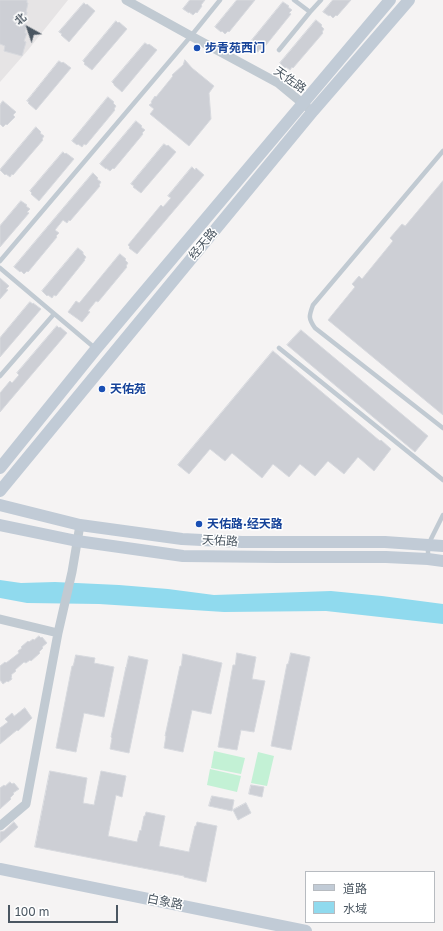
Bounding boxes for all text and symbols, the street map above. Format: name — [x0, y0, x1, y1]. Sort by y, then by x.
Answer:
north arrow — [8, 8, 48, 48]
text: 北 — [12, 10, 28, 27]
place label: 步青苑西门 — [205, 41, 265, 55]
marker: 步青苑西门 — [192, 43, 202, 53]
street label: 天佐路 — [271, 64, 309, 96]
street label: 经天路 — [186, 226, 220, 262]
place label: 天佑苑 — [110, 382, 146, 396]
marker: 天佑苑 — [97, 384, 107, 394]
place label: 天佑路·经天路 — [207, 517, 283, 531]
marker: 天佑路·经天路 — [194, 519, 204, 529]
street label: 天佑路 — [202, 533, 238, 549]
legend — [305, 871, 435, 923]
text: 道路 — [343, 881, 367, 896]
street label: 白象路 — [146, 891, 184, 913]
scale bar — [10, 897, 120, 923]
text: 水域 — [343, 901, 367, 916]
text: 100 m — [15, 904, 49, 919]

